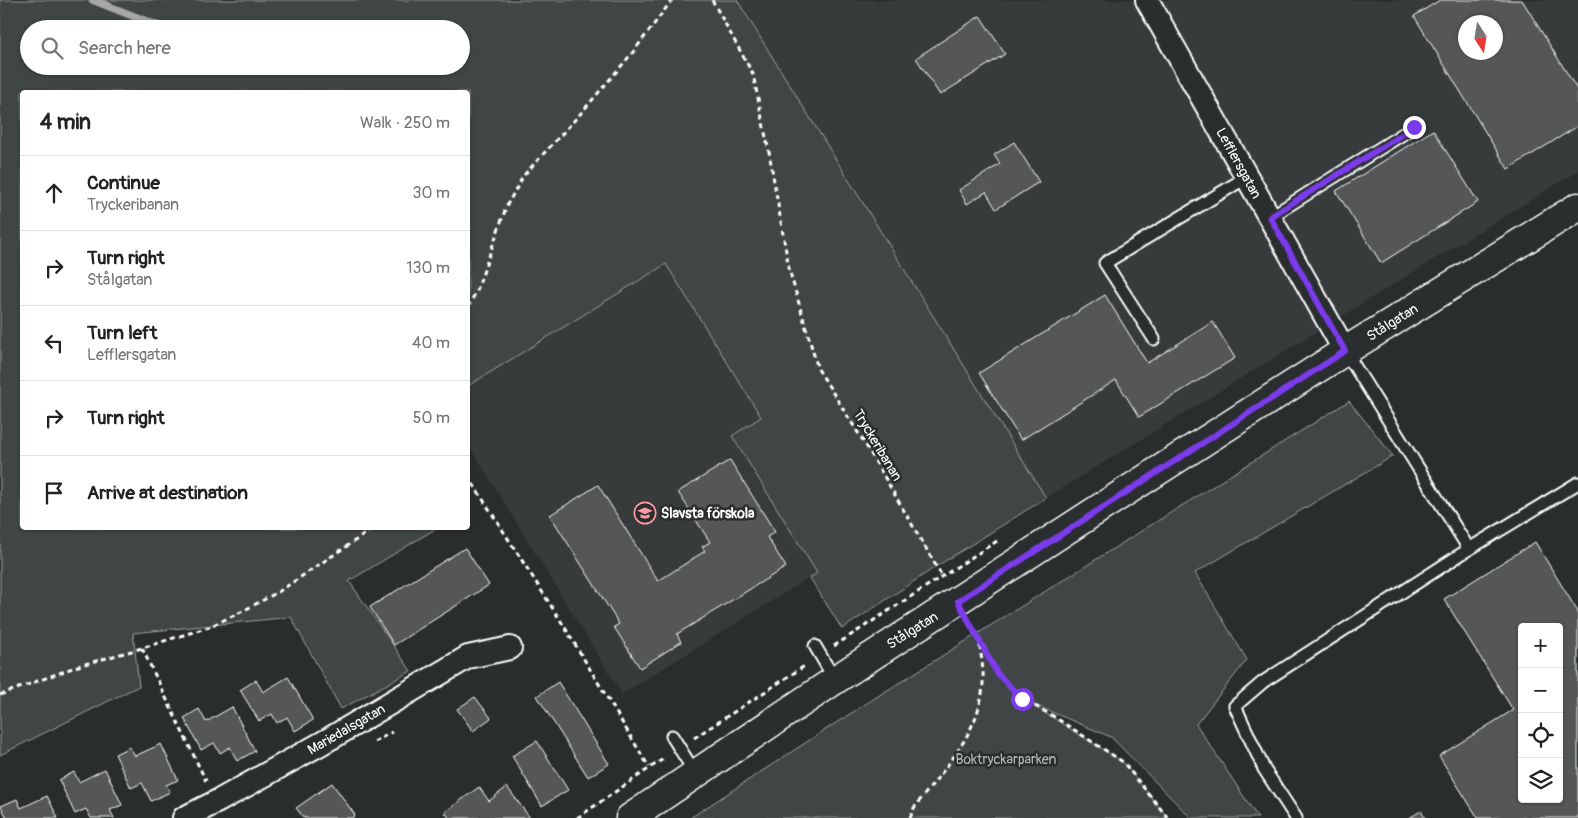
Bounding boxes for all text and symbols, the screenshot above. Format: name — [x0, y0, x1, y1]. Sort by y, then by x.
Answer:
north arrow — [1458, 15, 1503, 60]
search box — [20, 20, 470, 75]
icon: search — [38, 34, 66, 62]
text: Search here — [78, 36, 171, 60]
text: 4 min — [40, 109, 91, 136]
text: Walk · 250 m — [360, 113, 450, 133]
route end — [1403, 116, 1426, 139]
street label: Lefflersgatan — [1212, 125, 1265, 202]
text: Continue — [87, 171, 160, 195]
icon: ahead — [40, 179, 68, 207]
text: 30 m — [412, 183, 450, 203]
text: Tryckeribanan — [87, 195, 179, 215]
text: Turn right — [87, 246, 165, 270]
icon: right — [40, 254, 68, 282]
text: 130 m — [406, 258, 450, 278]
text: Stålgatan — [87, 270, 152, 290]
street label: Stålgatan — [1364, 300, 1421, 345]
text: Turn left — [87, 321, 157, 345]
icon: left — [40, 329, 68, 357]
text: 40 m — [412, 333, 450, 353]
text: Lefflersgatan — [87, 345, 176, 365]
icon: right — [40, 404, 68, 432]
text: Turn right — [87, 406, 165, 430]
street label: Tryckeribanan — [850, 406, 906, 484]
text: 50 m — [413, 408, 450, 428]
icon: arrive — [40, 479, 68, 507]
text: Arrive at destination — [87, 481, 248, 505]
school or university icon: Slavsta förskola — [633, 501, 657, 525]
place label: Slavsta förskola — [661, 505, 755, 522]
street label: Stålgatan — [884, 608, 941, 653]
map controls — [1518, 623, 1563, 803]
button: + — [1518, 623, 1563, 668]
button: − — [1518, 668, 1563, 713]
route start — [1011, 688, 1034, 711]
street label: Mariedalsgatan — [304, 700, 388, 758]
button: locate — [1518, 713, 1563, 758]
park label: Boktryckarparken — [956, 751, 1057, 768]
button: layers — [1518, 758, 1563, 803]

